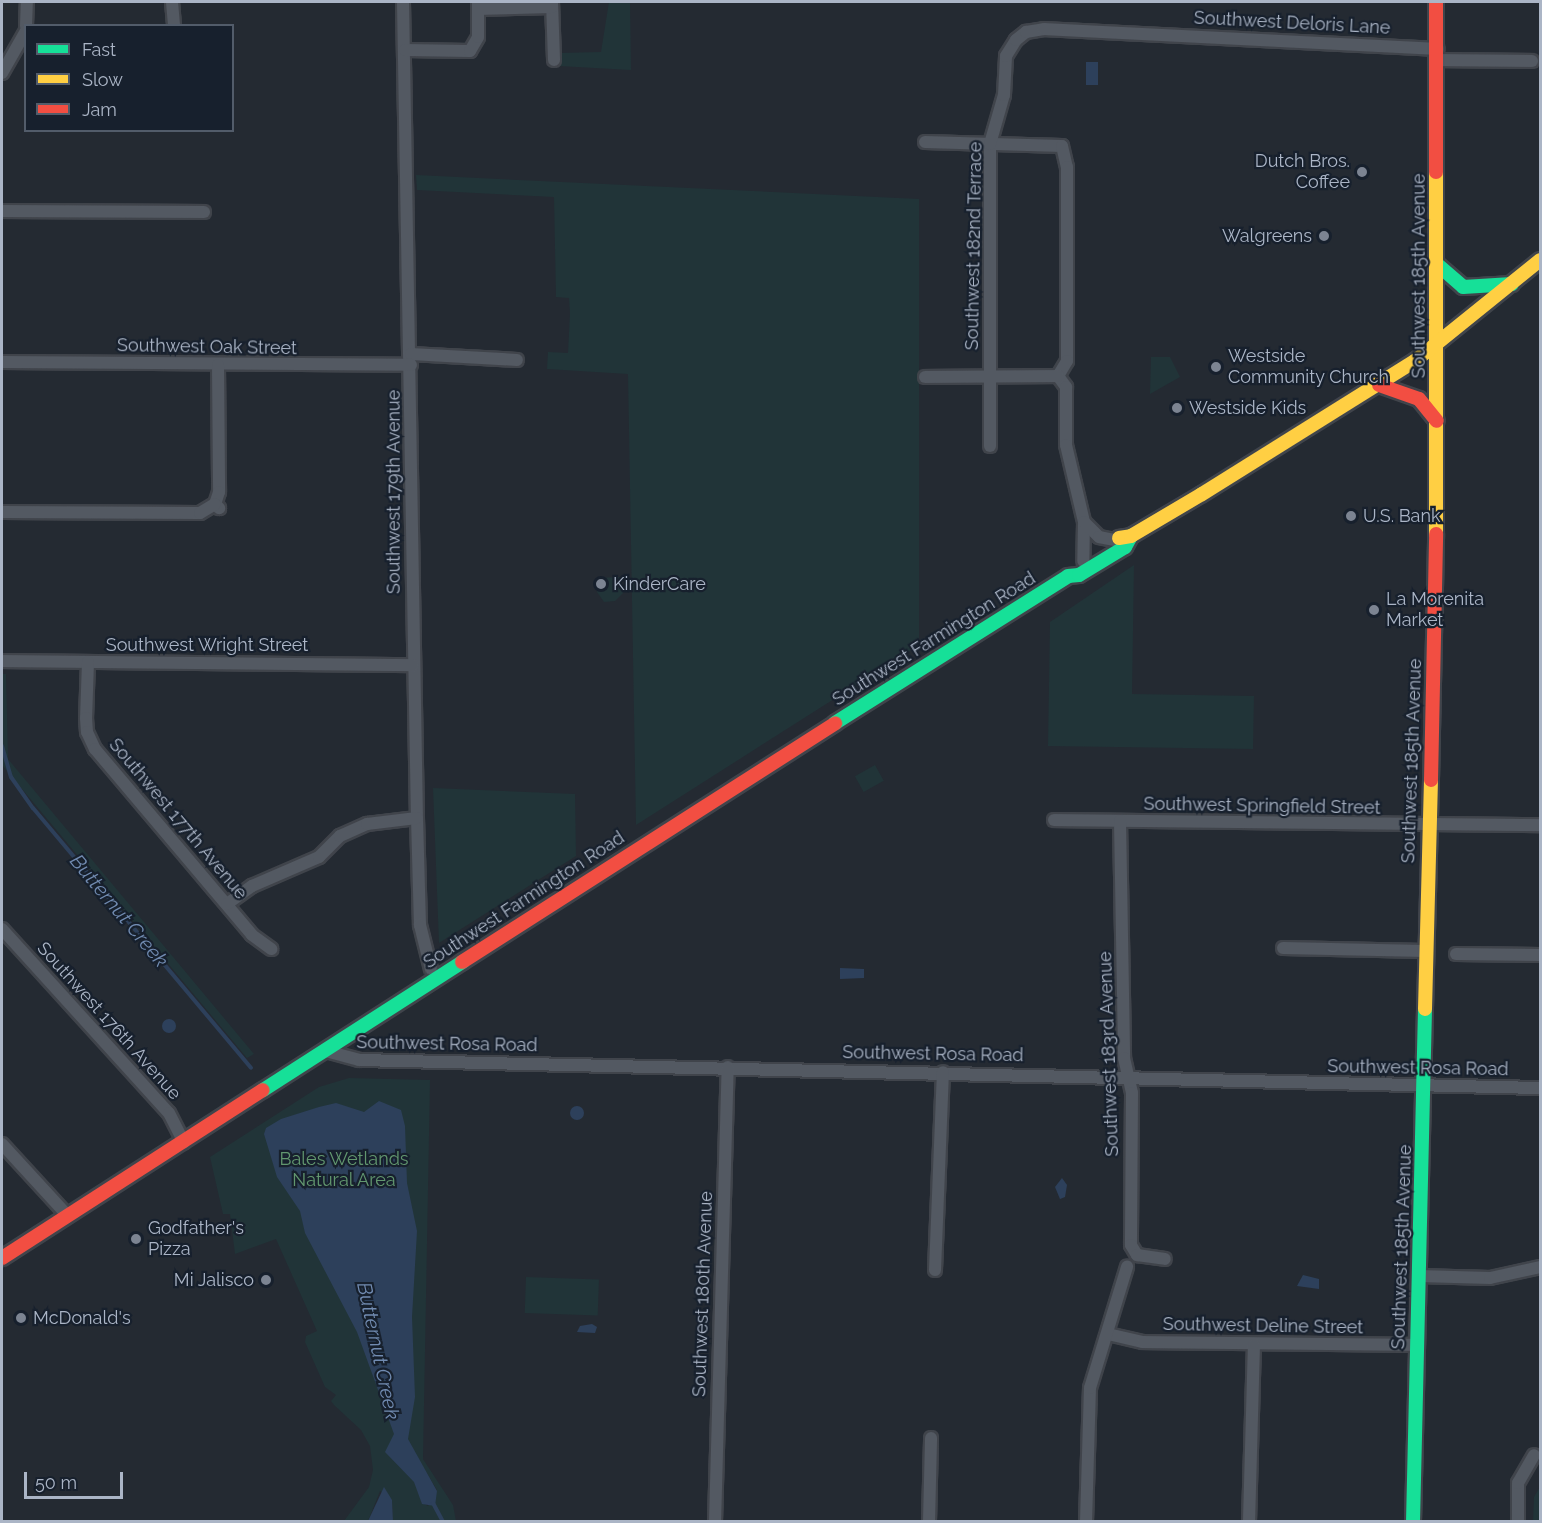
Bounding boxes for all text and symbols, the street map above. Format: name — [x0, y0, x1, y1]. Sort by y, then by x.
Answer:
street label: Southwest Deloris Lane — [1193, 7, 1391, 39]
legend — [24, 24, 234, 132]
text: Fast — [82, 39, 116, 60]
text: Slow — [82, 69, 123, 90]
text: Jam — [82, 99, 117, 120]
street label: Southwest 182nd Terrace — [961, 141, 987, 351]
place label: Dutch Bros. Coffee — [1255, 151, 1350, 194]
marker: Dutch Bros. Coffee — [1355, 165, 1369, 179]
street label: Southwest 185th Avenue — [1408, 173, 1430, 379]
place label: Walgreens — [1222, 225, 1312, 247]
marker: Walgreens — [1317, 229, 1331, 243]
street label: Southwest Oak Street — [117, 335, 297, 359]
place label: Westside Community Church — [1228, 346, 1390, 388]
marker: Westside Community Church — [1209, 360, 1223, 374]
street label: Southwest 179th Avenue — [383, 390, 405, 594]
place label: Westside Kids — [1189, 397, 1306, 419]
marker: Westside Kids — [1170, 401, 1184, 415]
place label: U.S. Bank — [1363, 505, 1440, 527]
marker: U.S. Bank — [1344, 509, 1358, 523]
street label: Southwest Farmington Road — [829, 567, 1039, 711]
place label: KinderCare — [613, 573, 706, 595]
marker: KinderCare — [594, 577, 608, 591]
place label: La Morenita Market — [1386, 589, 1484, 632]
marker: La Morenita Market — [1367, 603, 1381, 617]
street label: Southwest Wright Street — [105, 634, 309, 656]
street label: Southwest 185th Avenue — [1398, 658, 1426, 864]
street label: Southwest 177th Avenue — [104, 734, 252, 904]
street label: Southwest Springfield Street — [1143, 793, 1381, 819]
street label: Southwest Farmington Road — [419, 827, 629, 973]
water label: Butternut Creek — [65, 850, 173, 972]
street label: Southwest 176th Avenue — [32, 938, 186, 1104]
street label: Southwest 183rd Avenue — [1095, 951, 1123, 1157]
street label: Southwest Rosa Road — [356, 1032, 538, 1056]
street label: Southwest Rosa Road — [842, 1042, 1024, 1066]
street label: Southwest Rosa Road — [1327, 1056, 1509, 1080]
street label: Southwest 185th Avenue — [1388, 1144, 1416, 1350]
park label: Bales Wetlands Natural Area — [279, 1149, 409, 1192]
street label: Southwest 180th Avenue — [689, 1190, 717, 1398]
place label: Godfather's Pizza — [148, 1218, 244, 1260]
marker: Godfather's Pizza — [129, 1232, 143, 1246]
place label: Mi Jalisco — [173, 1269, 254, 1291]
marker: Mi Jalisco — [259, 1273, 273, 1287]
water label: Butternut Creek — [352, 1280, 404, 1422]
place label: McDonald's — [33, 1307, 131, 1329]
marker: McDonald's — [14, 1311, 28, 1325]
street label: Southwest Deline Street — [1163, 1313, 1363, 1339]
scale bar — [27, 1460, 126, 1498]
text: 50 m — [35, 1472, 77, 1493]

